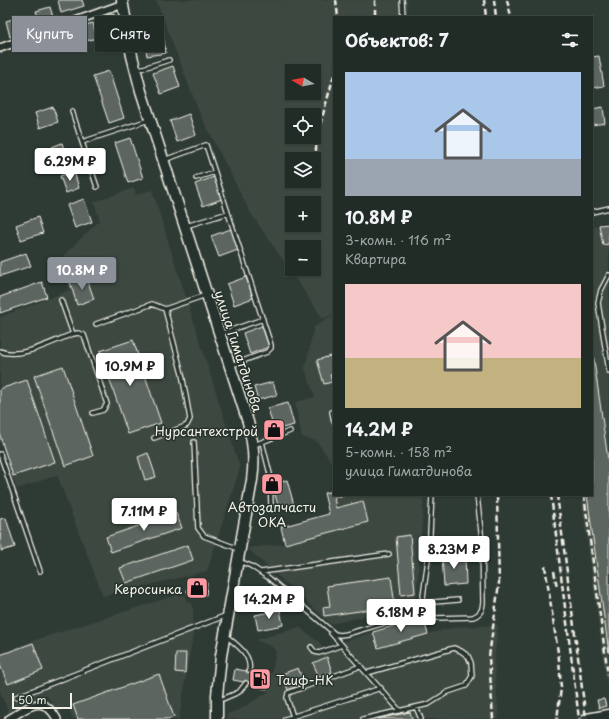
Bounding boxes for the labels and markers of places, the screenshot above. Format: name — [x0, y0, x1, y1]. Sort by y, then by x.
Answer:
pin: 6.29M ₽ — [33, 148, 107, 182]
pin: 10.8M ₽ — [45, 257, 119, 291]
pin: 10.9M ₽ — [93, 353, 167, 387]
shop icon: Нурсантехстрой — [261, 417, 287, 443]
place label: Нурсантехстрой — [155, 421, 258, 440]
shop icon: Автозапчасти ОКА — [259, 471, 285, 497]
place label: Автозапчасти ОКА — [228, 497, 316, 531]
pin: 7.11M ₽ — [107, 498, 181, 532]
pin: 8.23M ₽ — [417, 536, 491, 570]
shop icon: Керосинка — [184, 575, 210, 601]
place label: Керосинка — [114, 579, 183, 598]
pin: 14.2M ₽ — [232, 586, 306, 620]
pin: 6.18M ₽ — [364, 599, 438, 633]
fuel station icon: Таиф-НК — [247, 666, 273, 692]
place label: Таиф-НК — [276, 670, 333, 689]

